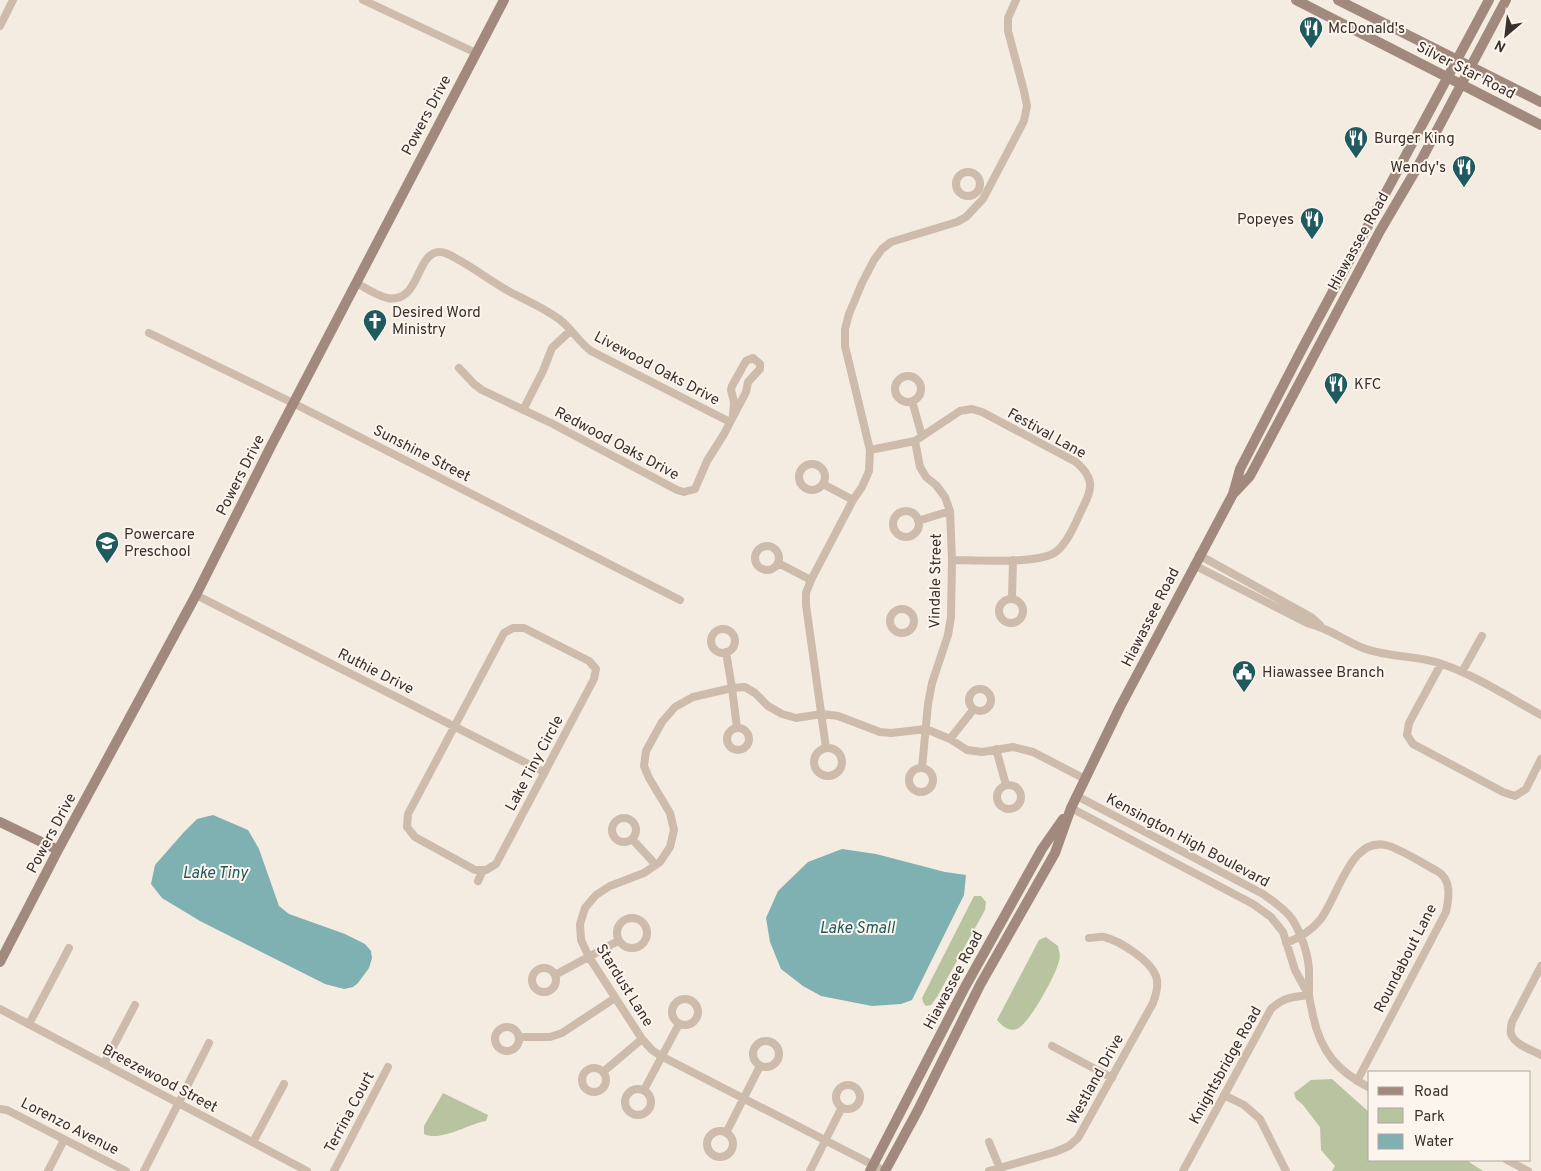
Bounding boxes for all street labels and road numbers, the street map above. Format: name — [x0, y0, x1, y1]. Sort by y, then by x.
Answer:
street label: Silver Star Road — [1413, 38, 1518, 104]
street label: Powers Drive — [398, 72, 456, 159]
street label: Hiawassee Road — [1325, 189, 1394, 294]
street label: Livewood Oaks Drive — [590, 328, 722, 411]
street label: Redwood Oaks Drive — [551, 403, 682, 485]
street label: Festival Lane — [1004, 405, 1089, 464]
street label: Sunshine Street — [369, 422, 473, 487]
street label: Powers Drive — [213, 432, 270, 519]
street label: Vindale Street — [926, 533, 947, 629]
street label: Hiawassee Road — [1118, 565, 1185, 671]
street label: Ruthie Drive — [334, 645, 417, 700]
street label: Lake Tiny Circle — [502, 713, 569, 815]
street label: Powers Drive — [23, 790, 81, 877]
street label: Kensington High Boulevard — [1102, 790, 1272, 893]
street label: Roundabout Lane — [1371, 901, 1442, 1016]
street label: Hiawassee Road — [920, 928, 988, 1033]
street label: Stardust Lane — [591, 941, 657, 1031]
street label: Knightsbridge Road — [1186, 1003, 1267, 1128]
street label: Westland Drive — [1064, 1031, 1129, 1128]
street label: Breezewood Street — [98, 1041, 220, 1118]
street label: Terrina Court — [321, 1069, 380, 1157]
street label: Lorenzo Avenue — [17, 1094, 122, 1160]

